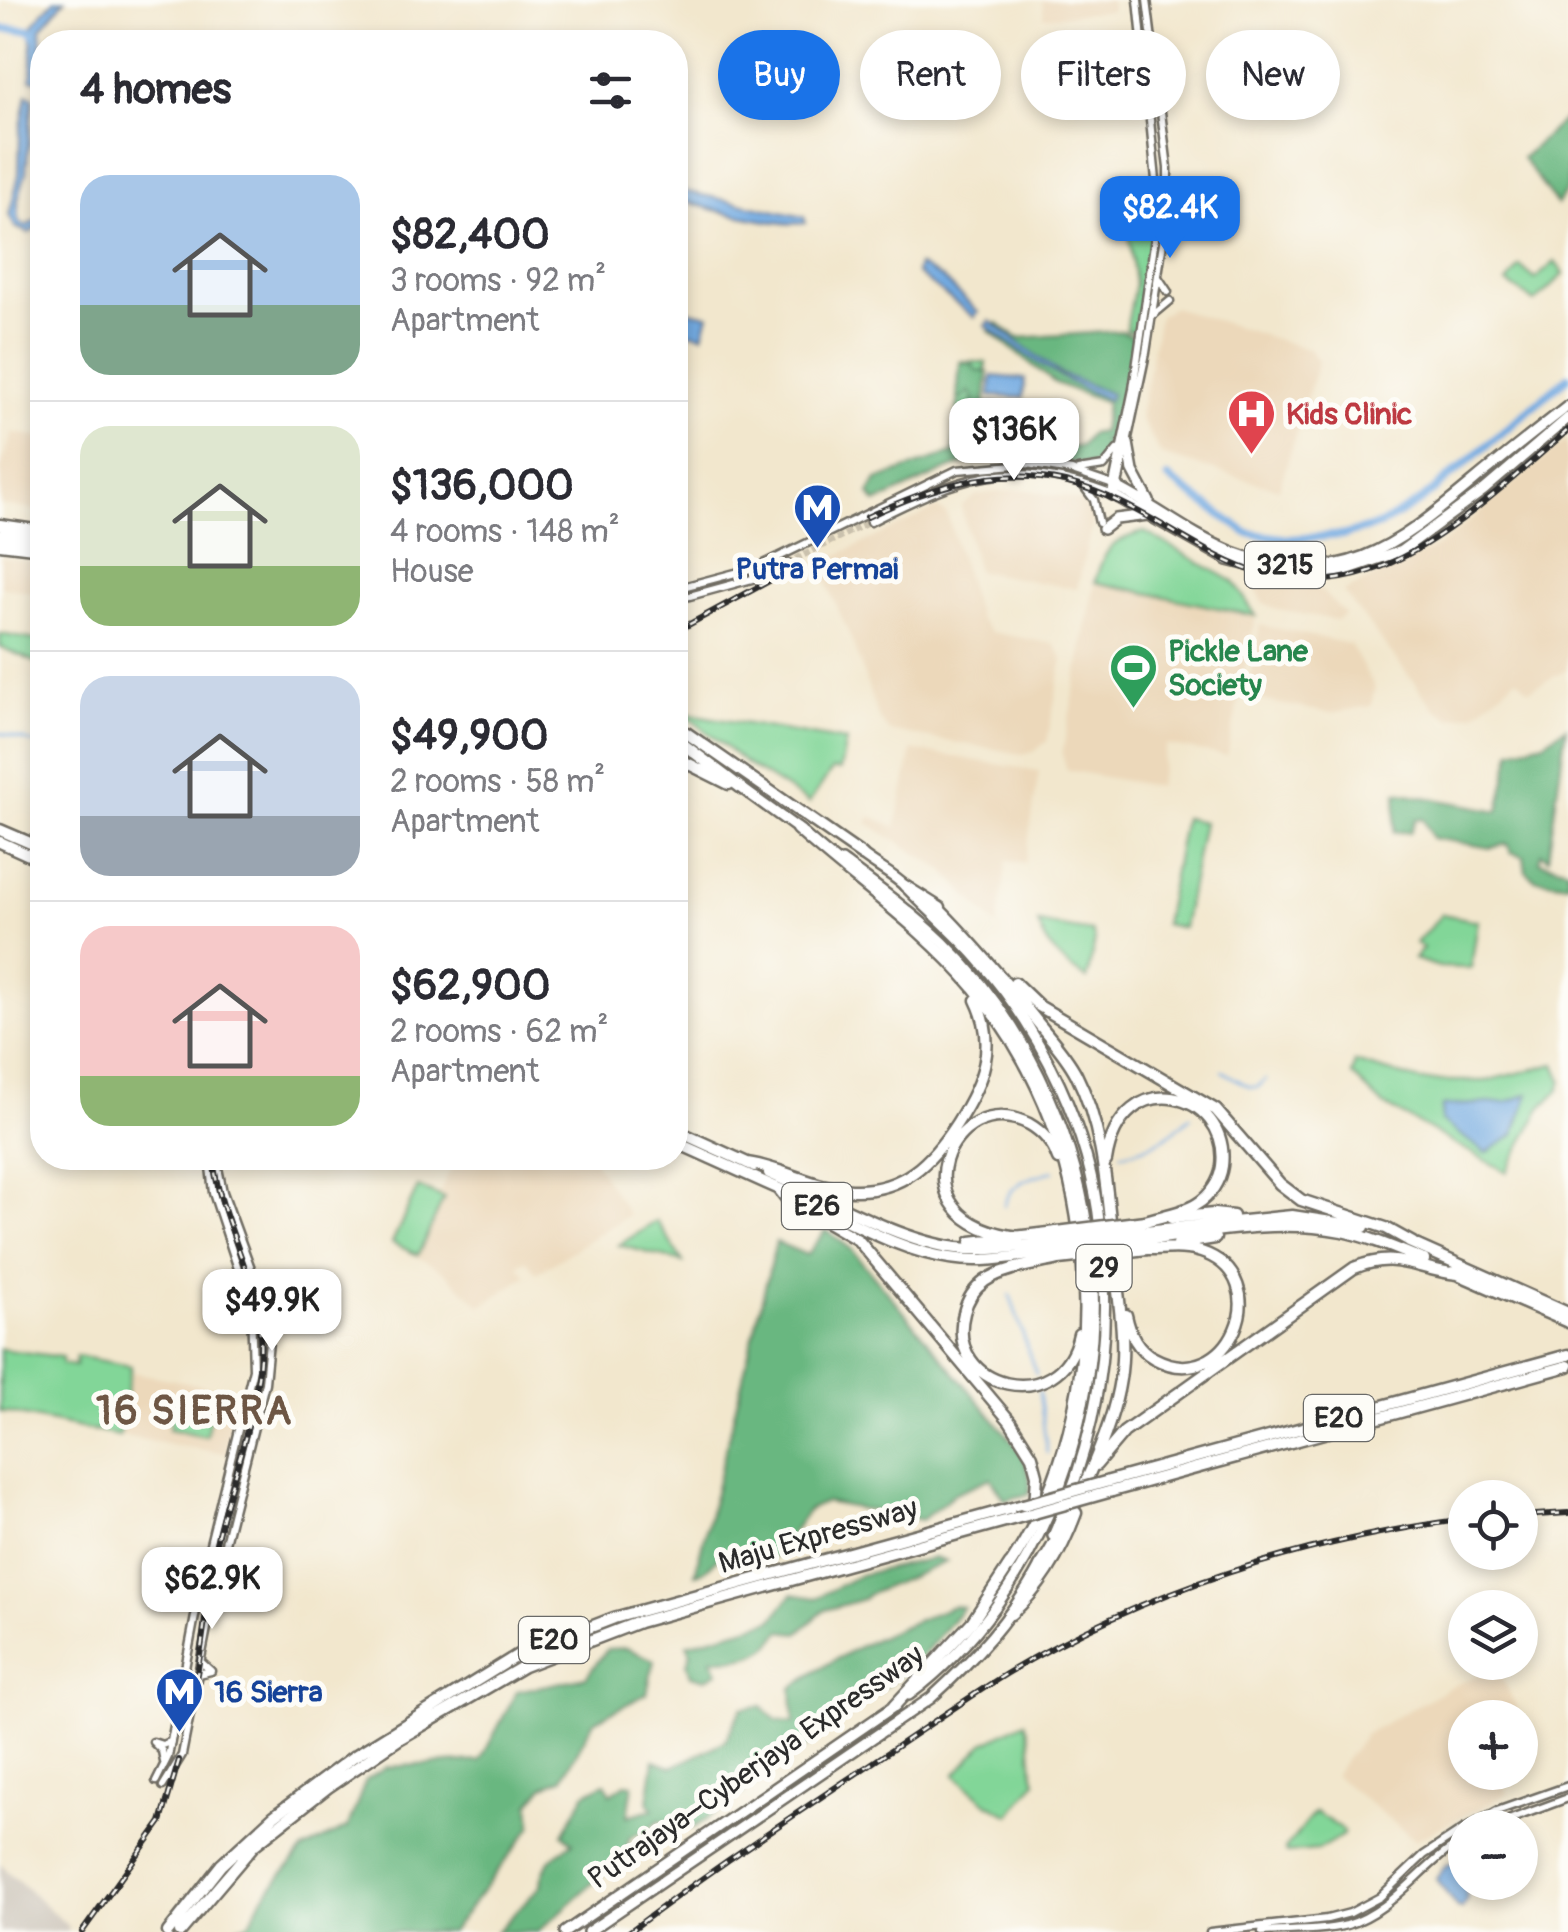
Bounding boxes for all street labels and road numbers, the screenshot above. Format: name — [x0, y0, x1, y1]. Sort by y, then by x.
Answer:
road number: 3215 — [1245, 542, 1325, 588]
road number: E26 — [782, 1183, 852, 1229]
road number: 29 — [1076, 1245, 1132, 1291]
road number: E20 — [1304, 1395, 1374, 1441]
street label: Maju Expressway — [714, 1490, 922, 1582]
road number: E20 — [519, 1617, 589, 1663]
street label: Putrajaya–Cyberjaya Expressway — [581, 1637, 931, 1897]

